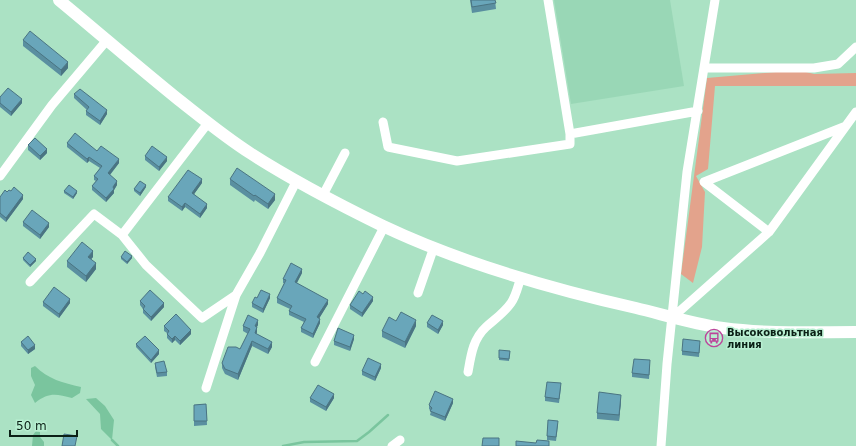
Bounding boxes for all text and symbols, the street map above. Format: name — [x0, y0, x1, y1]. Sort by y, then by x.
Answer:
place label: Высоковольтная линия — [727, 327, 823, 350]
bus stop icon: Высоковольтная линия — [704, 328, 724, 348]
scale bar — [10, 412, 77, 438]
text: 50 m — [16, 419, 47, 433]

